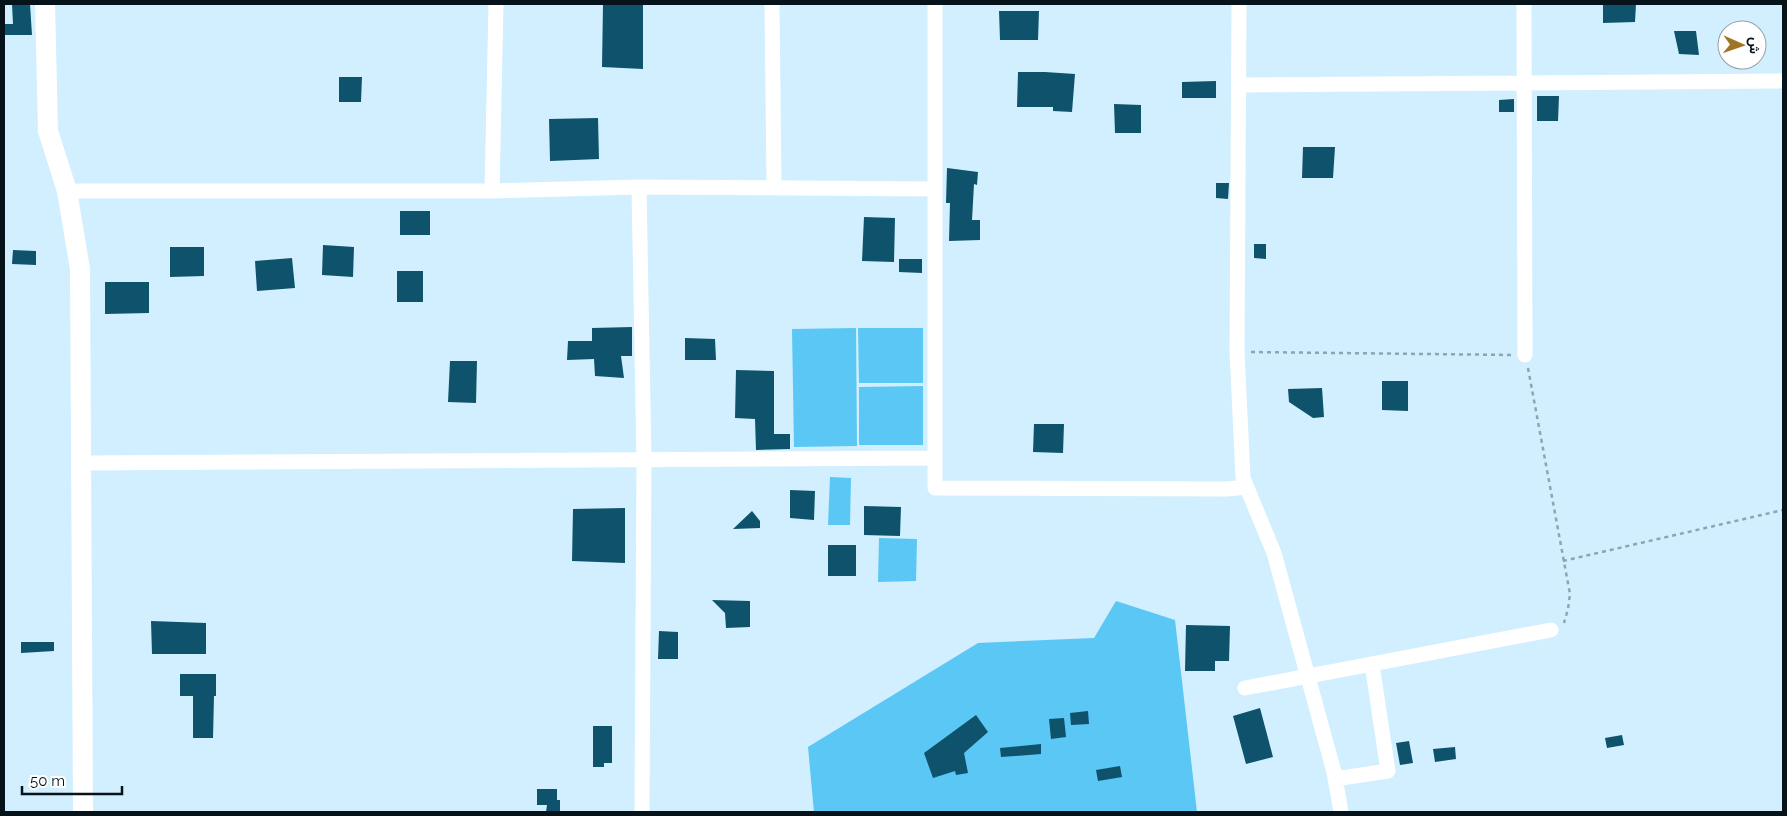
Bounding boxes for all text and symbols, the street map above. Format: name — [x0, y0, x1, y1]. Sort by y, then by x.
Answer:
north arrow — [1717, 20, 1767, 70]
text: ش — [1746, 37, 1763, 54]
scale bar — [22, 764, 122, 796]
text: 50 m — [30, 772, 65, 790]

